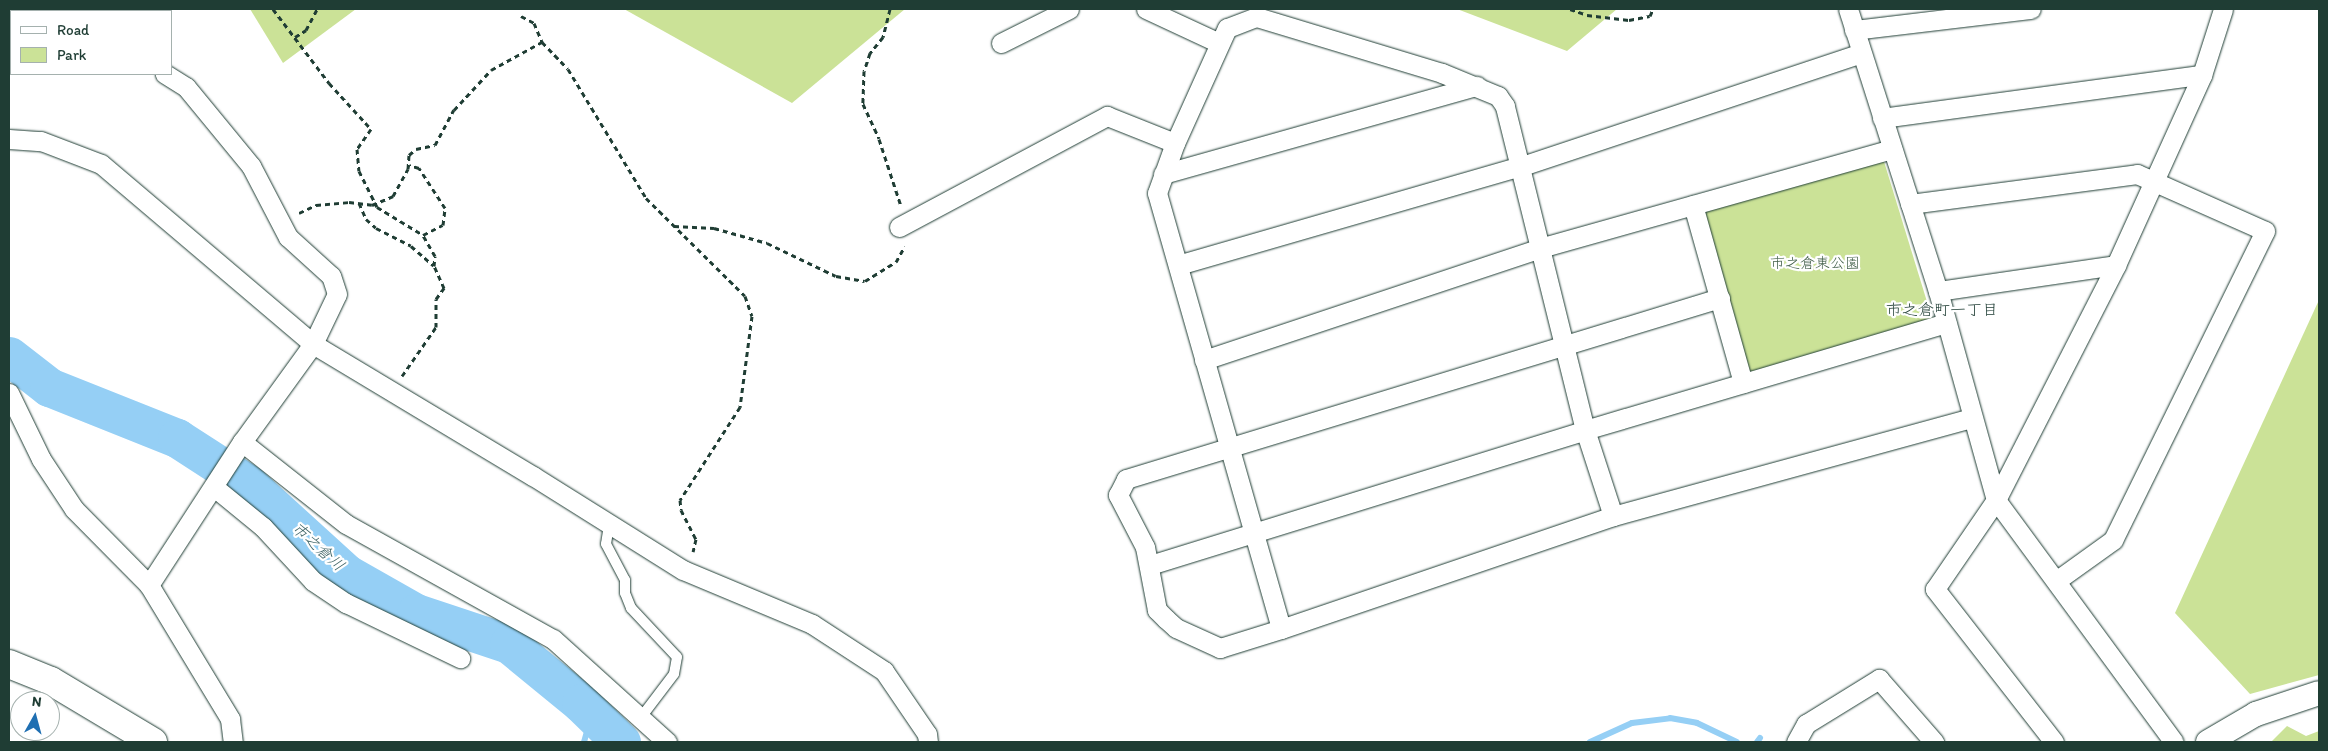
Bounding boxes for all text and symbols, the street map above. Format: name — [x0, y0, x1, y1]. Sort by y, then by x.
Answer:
legend — [10, 10, 172, 75]
text: Road — [57, 21, 89, 39]
text: Park — [57, 46, 87, 64]
park label: 市之倉東公園 — [1770, 255, 1860, 273]
district label: 市之倉町一丁目 — [1886, 300, 1998, 320]
water label: 市之倉川 — [288, 518, 348, 576]
north arrow — [10, 691, 60, 741]
text: N — [31, 693, 42, 711]

